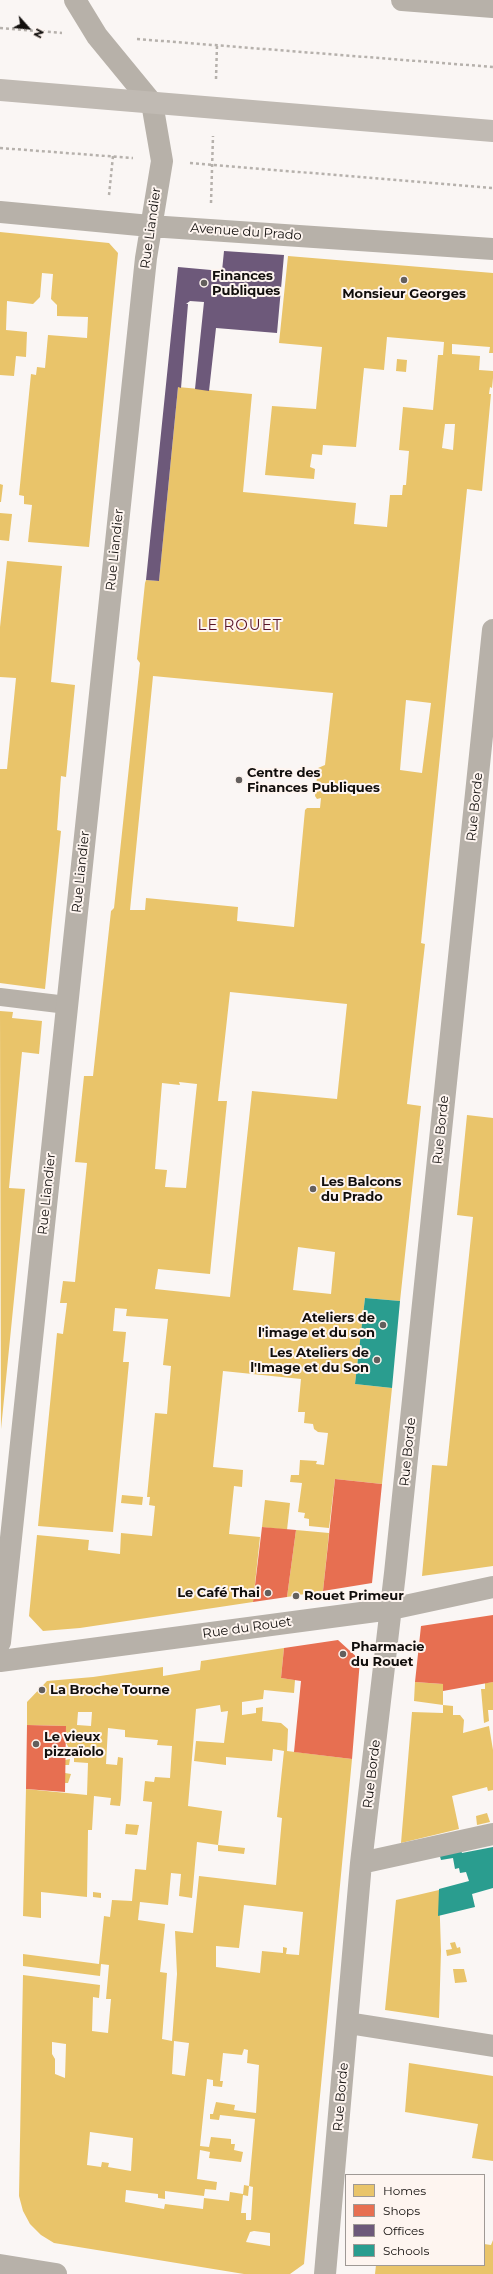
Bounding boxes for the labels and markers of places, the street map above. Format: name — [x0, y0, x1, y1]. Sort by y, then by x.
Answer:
place label: Finances Publiques — [212, 268, 280, 299]
marker: Monsieur Georges — [399, 275, 409, 285]
marker: Finances Publiques — [199, 278, 209, 288]
place label: Monsieur Georges — [342, 286, 466, 302]
place label: Centre des Finances Publiques — [247, 765, 380, 796]
marker: Centre des Finances Publiques — [234, 775, 244, 785]
place label: Les Balcons du Prado — [321, 1174, 401, 1205]
marker: Les Balcons du Prado — [308, 1184, 318, 1194]
place label: Ateliers de l'image et du son — [258, 1310, 375, 1341]
marker: Ateliers de l'image et du son — [378, 1320, 388, 1330]
place label: Les Ateliers de l'Image et du Son — [250, 1345, 369, 1376]
marker: Les Ateliers de l'Image et du Son — [372, 1355, 382, 1365]
place label: Le Café Thai — [177, 1585, 260, 1601]
marker: Le Café Thai — [263, 1588, 273, 1598]
place label: Rouet Primeur — [304, 1588, 404, 1604]
marker: Rouet Primeur — [291, 1591, 301, 1601]
place label: Pharmacie du Rouet — [351, 1639, 425, 1670]
marker: Pharmacie du Rouet — [338, 1649, 348, 1659]
place label: La Broche Tourne — [50, 1682, 170, 1698]
marker: La Broche Tourne — [37, 1685, 47, 1695]
place label: Le vieux pizzaïolo — [44, 1729, 104, 1760]
marker: Le vieux pizzaïolo — [31, 1739, 41, 1749]

